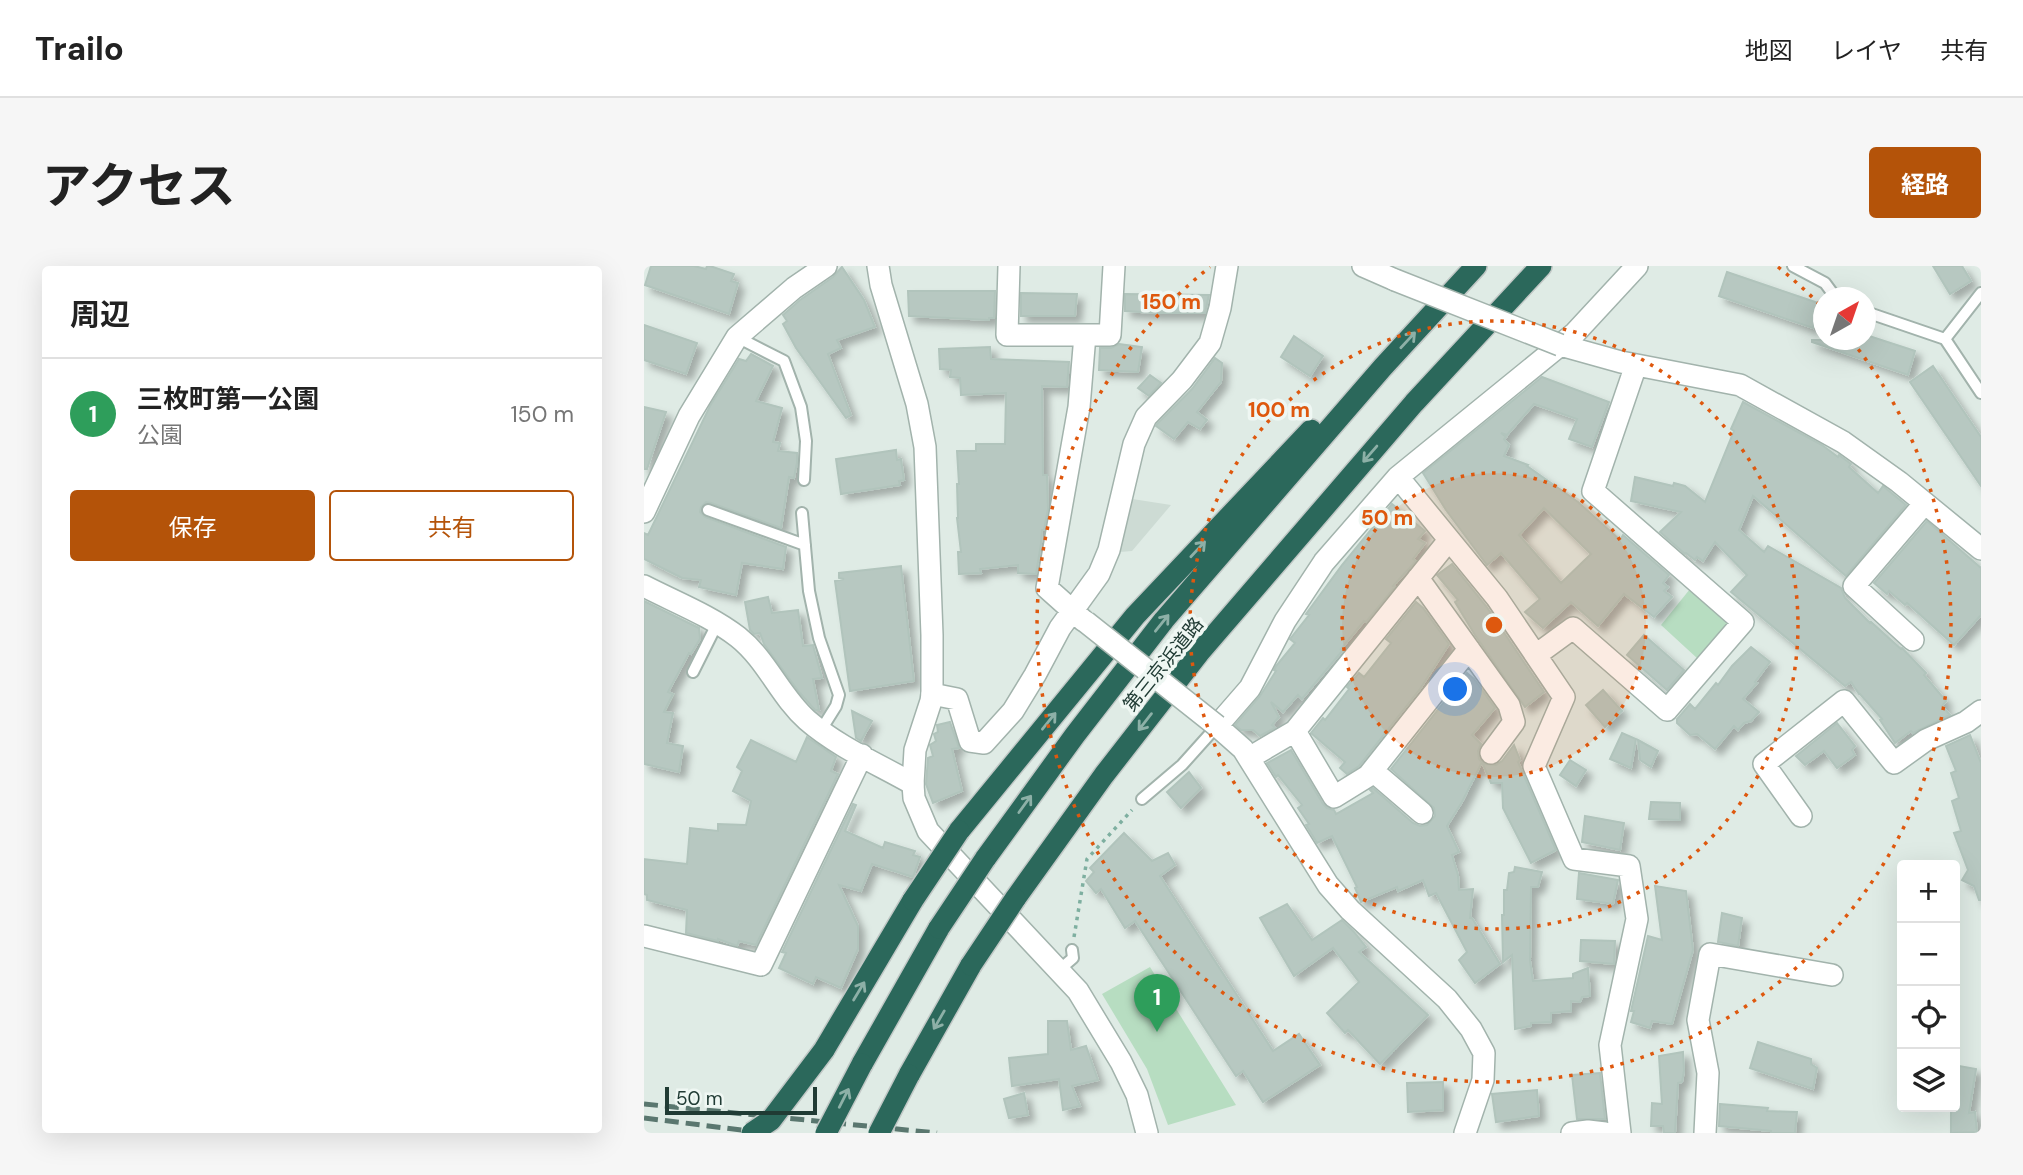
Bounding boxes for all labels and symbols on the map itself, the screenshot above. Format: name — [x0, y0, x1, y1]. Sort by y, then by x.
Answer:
north arrow — [1813, 287, 1876, 350]
text: 150 m — [1141, 288, 1201, 316]
one-way arrow — [1399, 332, 1416, 349]
text: 100 m — [1248, 396, 1310, 424]
one-way arrow — [1362, 445, 1378, 463]
text: 50 m — [1361, 504, 1413, 532]
one-way arrow — [1190, 540, 1206, 558]
street label: 第三京浜道路 — [1118, 612, 1209, 716]
centre of rings — [1482, 613, 1506, 637]
one-way arrow — [1155, 614, 1170, 632]
your location — [1438, 672, 1472, 706]
one-way arrow — [1041, 712, 1057, 730]
one-way arrow — [1137, 713, 1152, 731]
one-way arrow — [1018, 795, 1032, 814]
pin: 1 — [1134, 974, 1180, 1032]
one-way arrow — [853, 982, 867, 1002]
one-way arrow — [932, 1009, 946, 1029]
scale bar — [665, 1084, 817, 1116]
one-way arrow — [838, 1088, 852, 1109]

